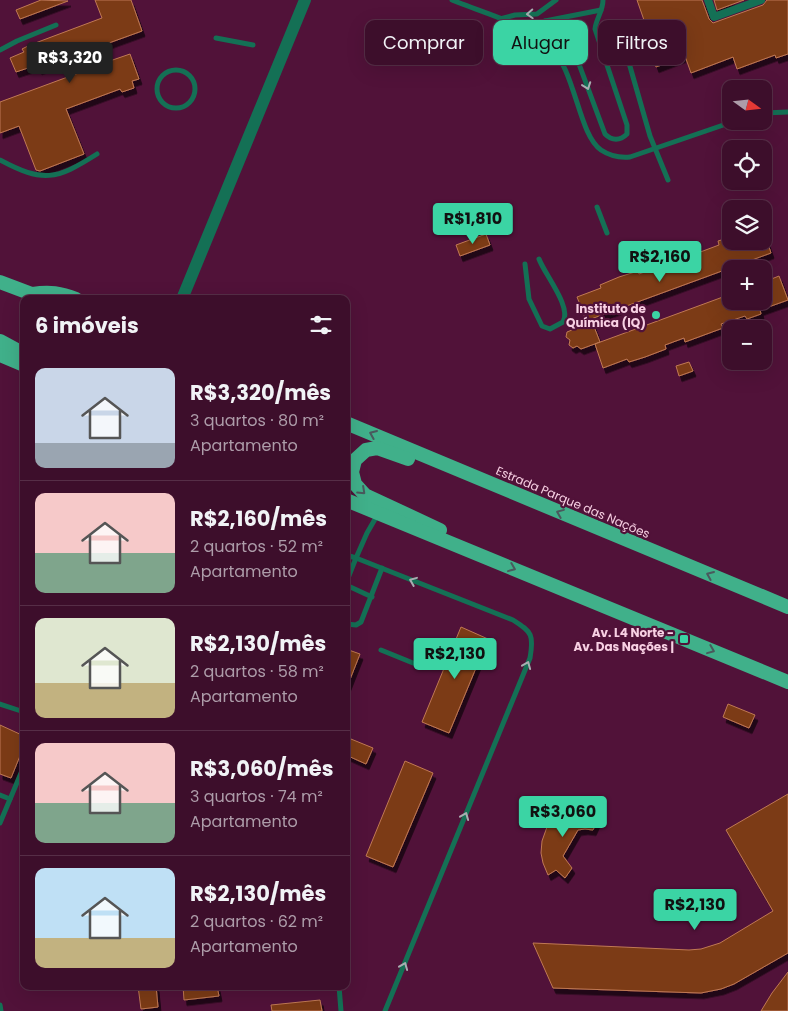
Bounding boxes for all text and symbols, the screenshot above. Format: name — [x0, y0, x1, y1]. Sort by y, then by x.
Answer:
one-way arrow — [526, 9, 534, 19]
chip: Comprar — [365, 20, 483, 65]
chip: Alugar — [493, 20, 588, 65]
chip: Filtros — [598, 20, 686, 65]
pin: R$3,320 — [24, 42, 116, 84]
text: R$3,320 — [38, 46, 102, 69]
north arrow — [722, 80, 772, 130]
map controls — [722, 80, 772, 370]
one-way arrow — [581, 81, 591, 90]
button: locate — [722, 140, 772, 190]
button: layers — [722, 200, 772, 250]
pin: R$1,810 — [427, 202, 519, 245]
text: R$1,810 — [444, 207, 502, 230]
pin: R$2,160 — [614, 240, 706, 283]
text: R$2,160 — [629, 245, 691, 268]
button: + — [722, 260, 772, 310]
place label: Instituto de Química (IQ) — [566, 300, 647, 331]
marker: Instituto de Química (IQ) — [650, 309, 662, 321]
text: 6 imóveis — [35, 311, 139, 340]
icon: filters — [307, 311, 335, 339]
button: − — [722, 320, 772, 370]
text: R$3,320/mês — [190, 378, 331, 407]
icon: home — [75, 388, 135, 448]
text: 3 quartos · 80 m² — [190, 409, 324, 432]
one-way arrow — [369, 430, 378, 441]
text: Apartamento — [190, 434, 298, 457]
street label: Estrada Parque das Nações — [493, 462, 653, 542]
one-way arrow — [356, 485, 365, 494]
text: R$2,160/mês — [190, 504, 327, 533]
one-way arrow — [556, 508, 565, 519]
icon: home — [75, 513, 135, 573]
text: 2 quartos · 52 m² — [190, 535, 323, 558]
text: Apartamento — [190, 560, 298, 583]
one-way arrow — [507, 562, 516, 573]
one-way arrow — [707, 571, 715, 581]
one-way arrow — [409, 576, 418, 587]
place label: Av. L4 Norte - Av. Das Nações | — [573, 624, 674, 655]
text: R$2,130/mês — [190, 629, 326, 658]
marker: Av. L4 Norte - Av. Das Nações | — [678, 633, 690, 645]
icon: home — [75, 638, 135, 698]
pin: R$2,130 — [409, 638, 501, 680]
text: R$2,130 — [425, 642, 485, 665]
one-way arrow — [706, 644, 715, 655]
text: 2 quartos · 58 m² — [190, 660, 324, 683]
one-way arrow — [521, 661, 531, 670]
text: Apartamento — [190, 685, 298, 708]
text: R$3,060/mês — [190, 754, 333, 783]
icon: home — [75, 763, 135, 823]
text: 3 quartos · 74 m² — [190, 785, 323, 808]
pin: R$3,060 — [517, 796, 609, 838]
text: R$3,060 — [530, 800, 596, 823]
text: Apartamento — [190, 810, 298, 833]
one-way arrow — [459, 812, 470, 821]
text: R$2,130/mês — [190, 879, 326, 908]
icon: home — [75, 888, 135, 948]
pin: R$2,130 — [649, 888, 741, 931]
text: R$2,130 — [665, 893, 725, 916]
text: 2 quartos · 62 m² — [190, 910, 323, 933]
text: Apartamento — [190, 935, 298, 958]
one-way arrow — [398, 962, 408, 971]

